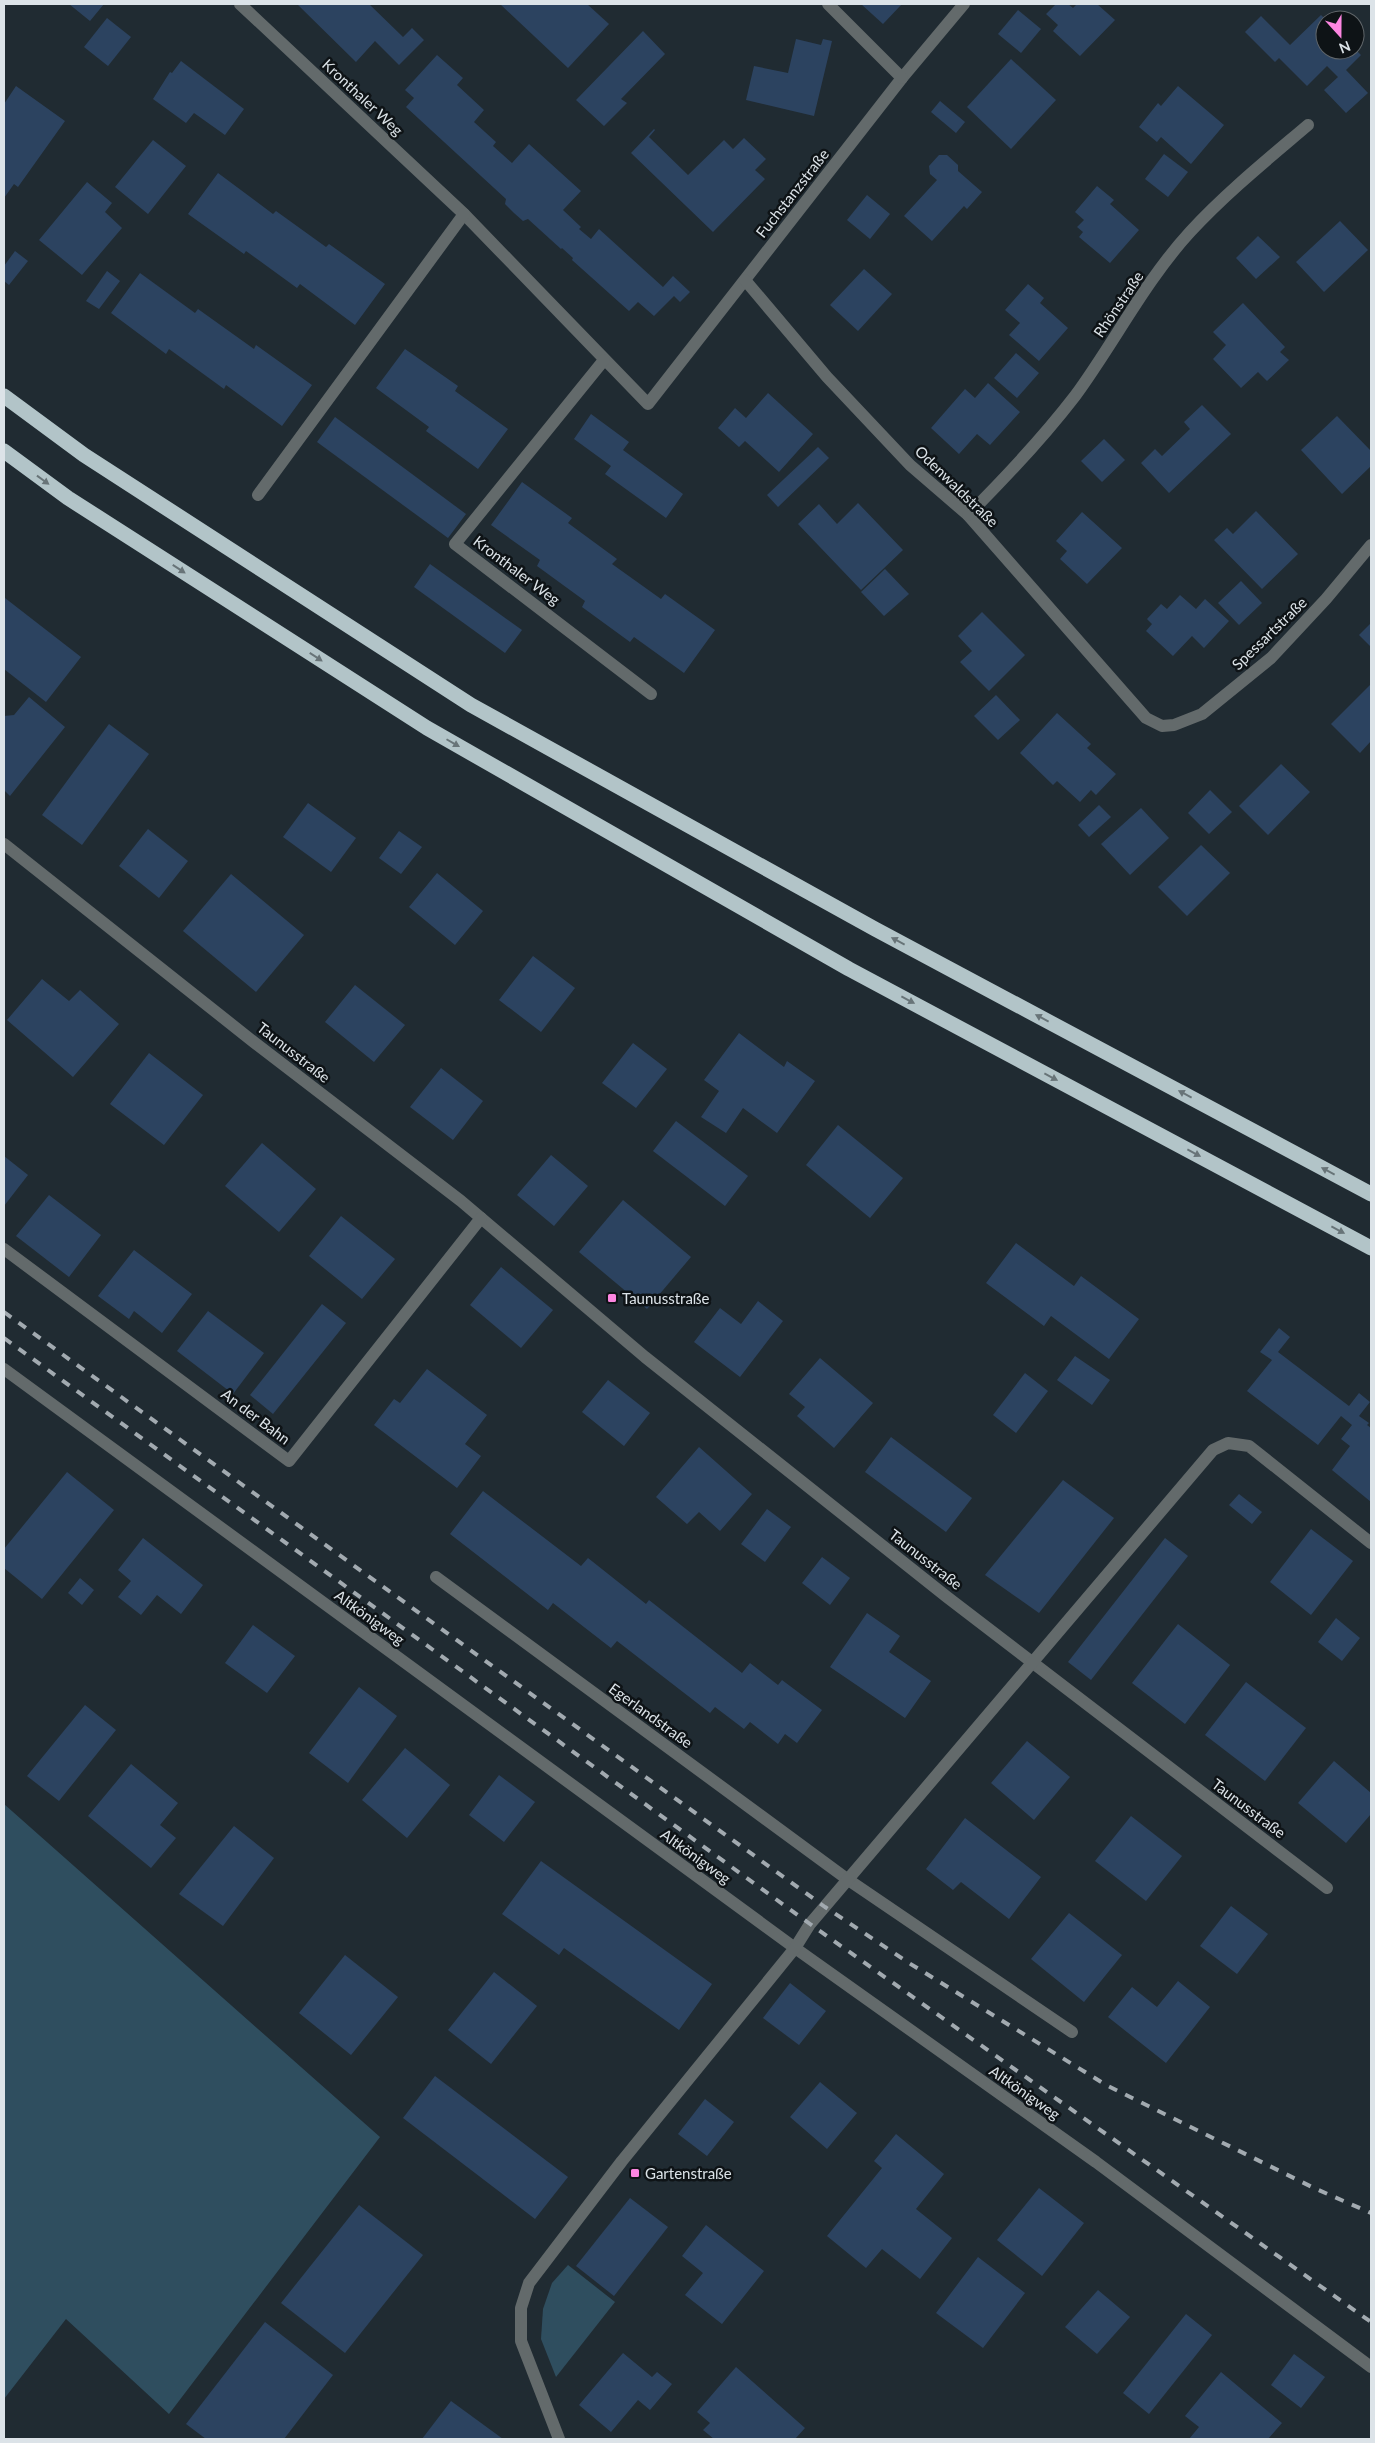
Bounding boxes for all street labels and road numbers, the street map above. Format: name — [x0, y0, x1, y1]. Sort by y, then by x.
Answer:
street label: Kronthaler Weg — [319, 55, 407, 139]
street label: Fuchstanzstraße — [752, 145, 832, 241]
street label: Rhönstraße — [1089, 267, 1147, 340]
street label: Odenwaldstraße — [912, 442, 1002, 530]
street label: Kronthaler Weg — [470, 532, 564, 609]
street label: Spessartstraße — [1228, 593, 1310, 673]
street label: Taunusstraße — [254, 1018, 334, 1086]
street label: An der Bahn — [218, 1384, 294, 1448]
street label: Taunusstraße — [886, 1525, 966, 1593]
street label: Altkönigweg — [332, 1586, 409, 1648]
street label: Egerlandstraße — [606, 1679, 696, 1751]
street label: Taunusstraße — [1209, 1774, 1289, 1842]
street label: Altkönigweg — [658, 1825, 735, 1887]
street label: Altkönigweg — [986, 2061, 1064, 2123]

